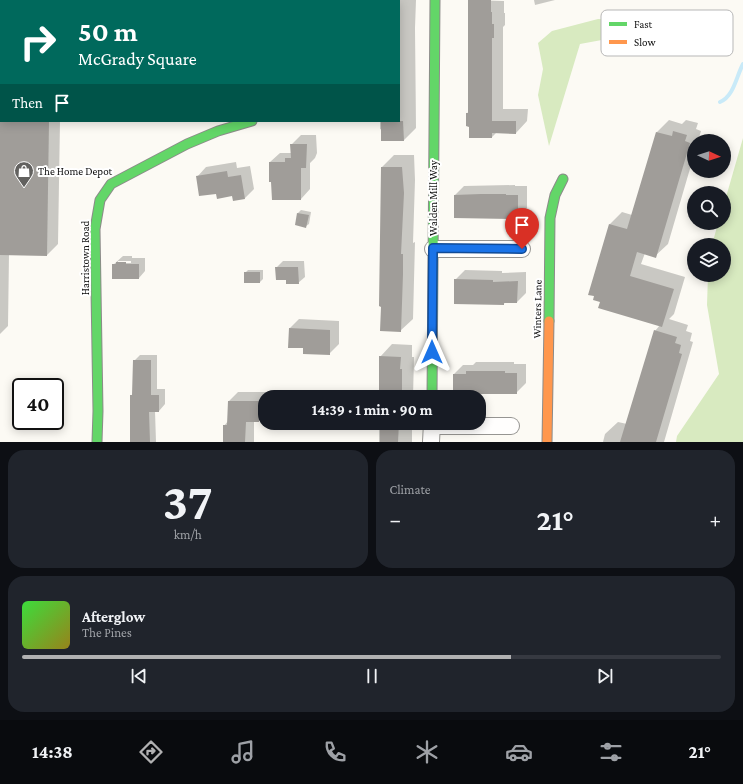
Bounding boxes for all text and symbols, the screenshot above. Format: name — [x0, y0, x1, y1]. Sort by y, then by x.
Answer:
legend — [601, 10, 733, 56]
icon: right — [12, 16, 64, 68]
text: 50 m — [78, 16, 138, 47]
text: Fast — [634, 18, 653, 30]
text: Slow — [634, 36, 656, 48]
text: McGrady Square — [78, 49, 197, 69]
icon: arrive — [51, 92, 73, 114]
text: Then — [12, 95, 43, 111]
north arrow — [687, 134, 731, 178]
map controls — [687, 134, 731, 282]
street label: Walden Mill Way — [427, 159, 440, 236]
shop icon: The Home Depot — [13, 160, 35, 188]
place label: The Home Depot — [38, 165, 113, 178]
button: search — [687, 186, 731, 230]
pin — [505, 208, 539, 249]
icon: arrive — [511, 214, 533, 236]
street label: Harristown Road — [79, 220, 91, 295]
button: layers — [687, 238, 731, 282]
street label: Winters Lane — [530, 279, 544, 338]
position arrow — [411, 331, 453, 373]
speed limit sign: 40 — [12, 378, 64, 430]
text: 14:39 · 1 min · 90 m — [312, 402, 432, 418]
text: 37 — [163, 472, 213, 530]
text: Climate — [390, 482, 430, 497]
text: 21° — [537, 503, 574, 536]
text: − — [390, 507, 401, 532]
text: + — [709, 507, 721, 532]
text: km/h — [174, 527, 202, 542]
text: Afterglow — [82, 609, 145, 625]
text: The Pines — [82, 625, 132, 640]
icon: previous — [128, 665, 150, 687]
icon: pause — [361, 665, 383, 687]
icon: next — [594, 665, 616, 687]
icon: directions — [137, 738, 165, 766]
icon: music — [229, 738, 257, 766]
icon: phone — [321, 738, 349, 766]
icon: climate — [413, 738, 441, 766]
icon: car — [505, 738, 533, 766]
icon: filters — [597, 738, 625, 766]
text: 14:38 — [32, 742, 73, 762]
text: 21° — [689, 742, 711, 762]

